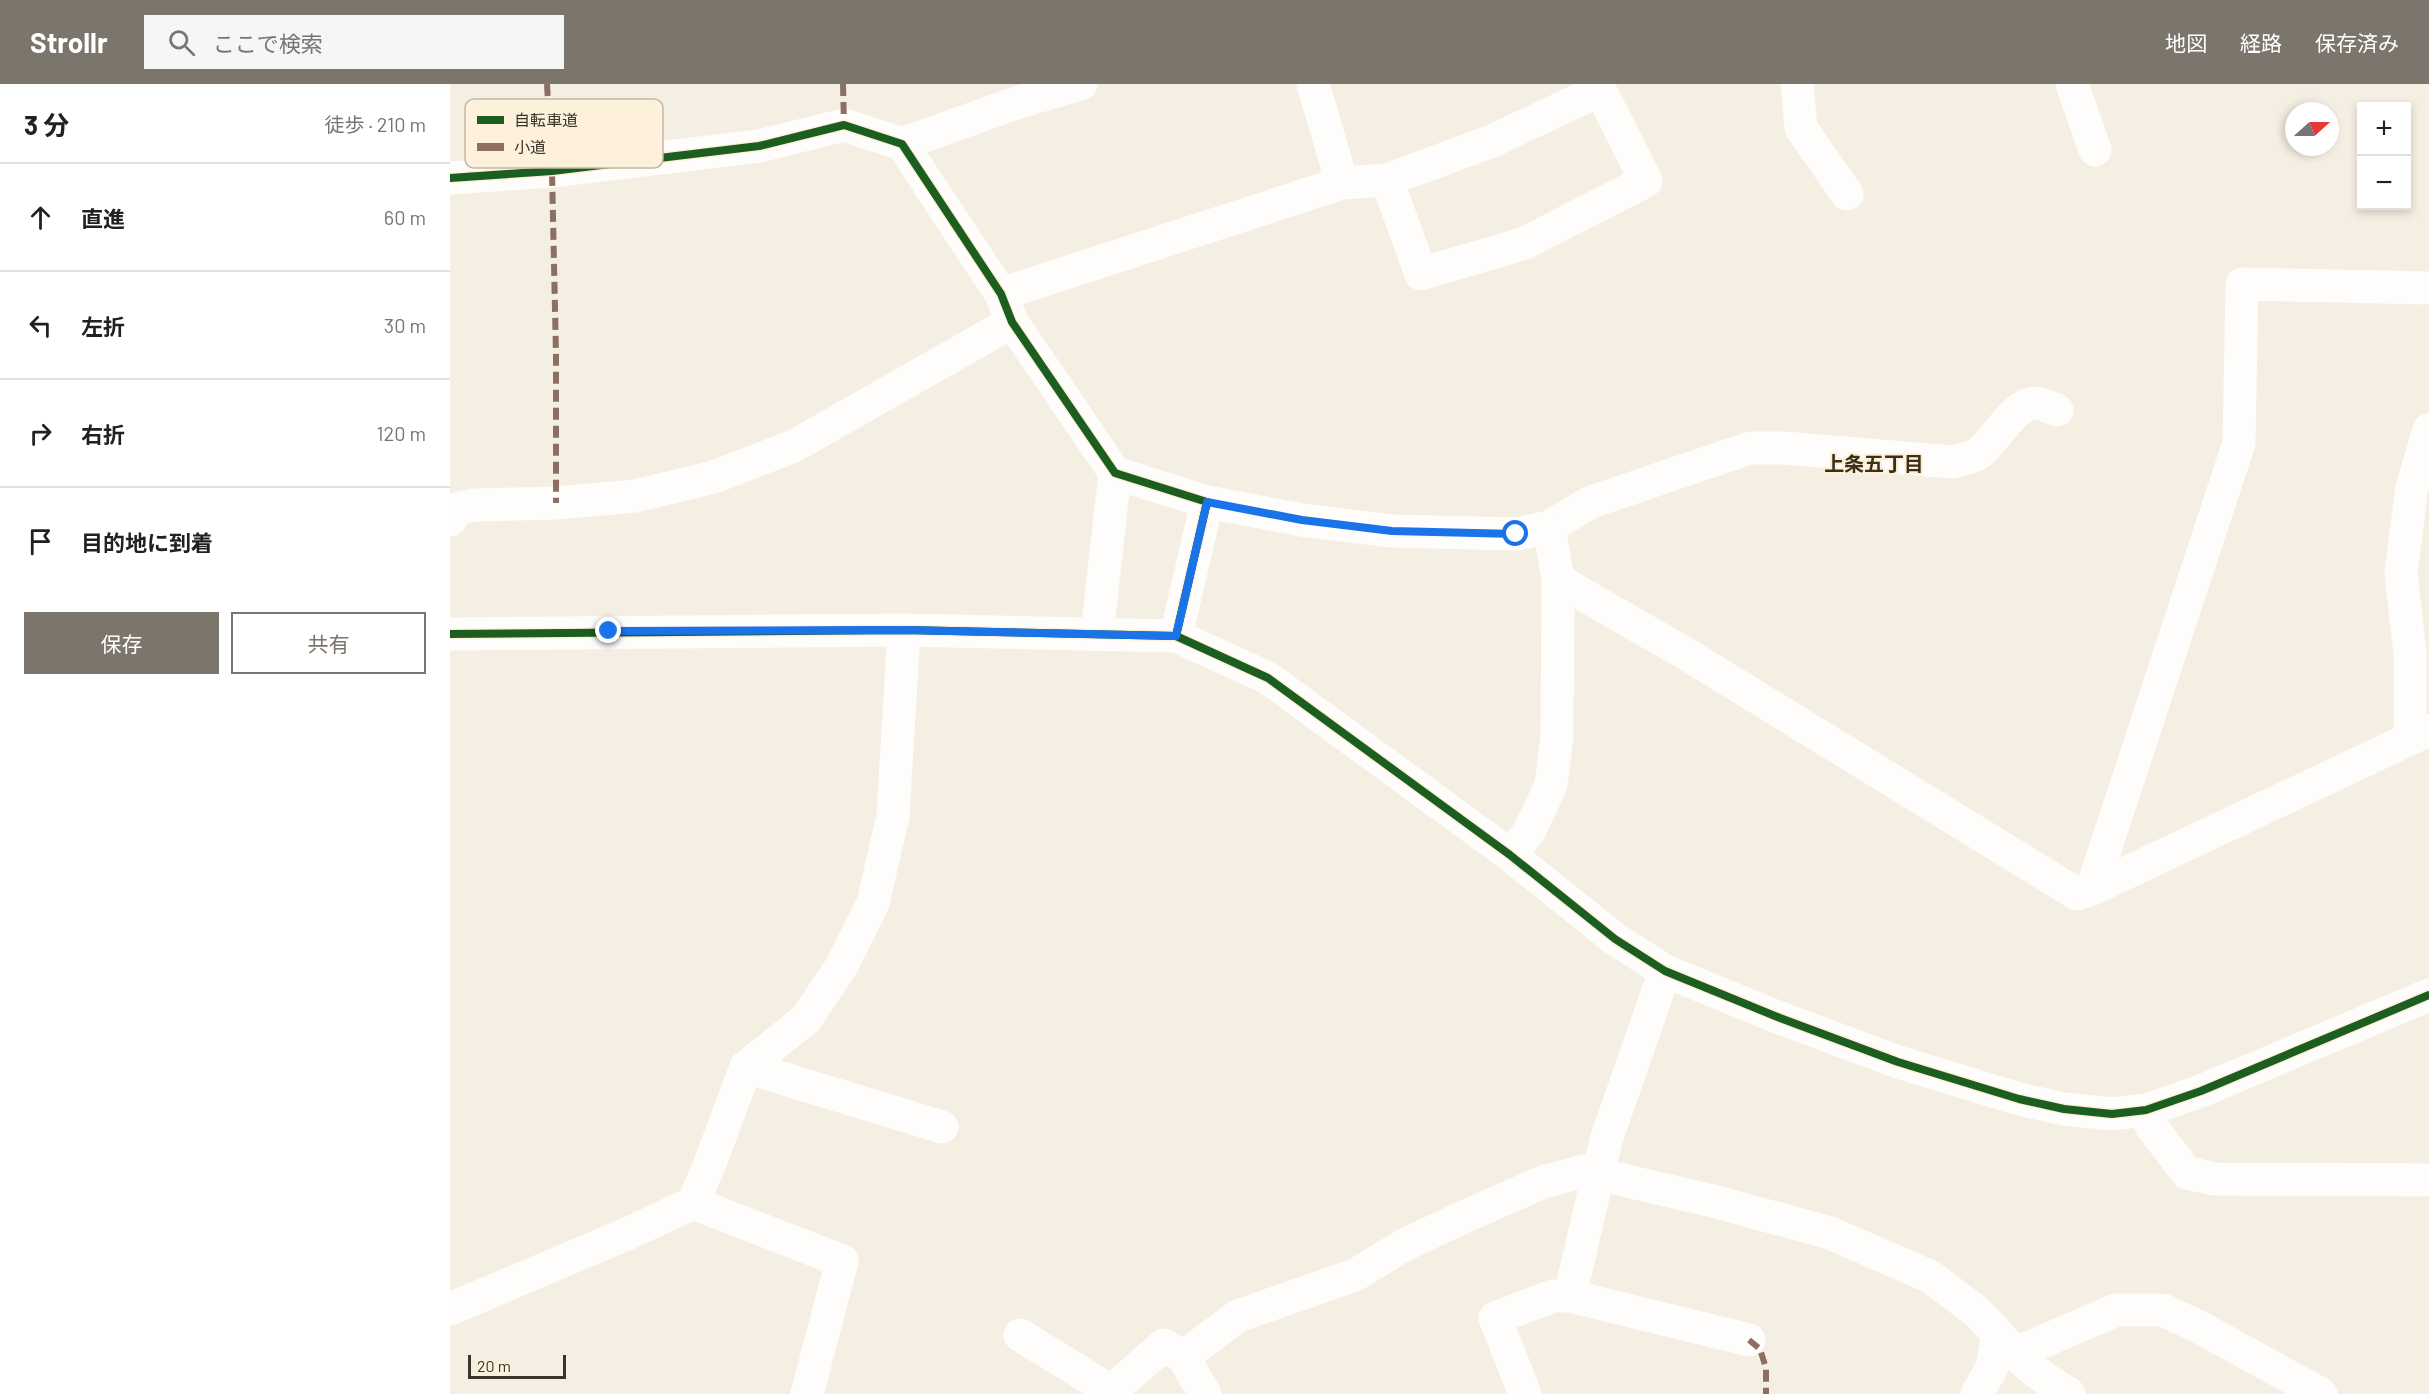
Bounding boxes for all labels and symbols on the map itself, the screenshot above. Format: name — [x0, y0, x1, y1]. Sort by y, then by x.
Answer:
legend — [465, 99, 663, 168]
north arrow — [2285, 102, 2339, 156]
text: 自転車道 — [514, 110, 578, 129]
text: 小道 — [514, 137, 546, 156]
district label: 上条五丁目 — [1824, 451, 1924, 475]
route start — [1502, 520, 1528, 546]
route end — [595, 617, 621, 643]
scale bar — [468, 1352, 566, 1380]

